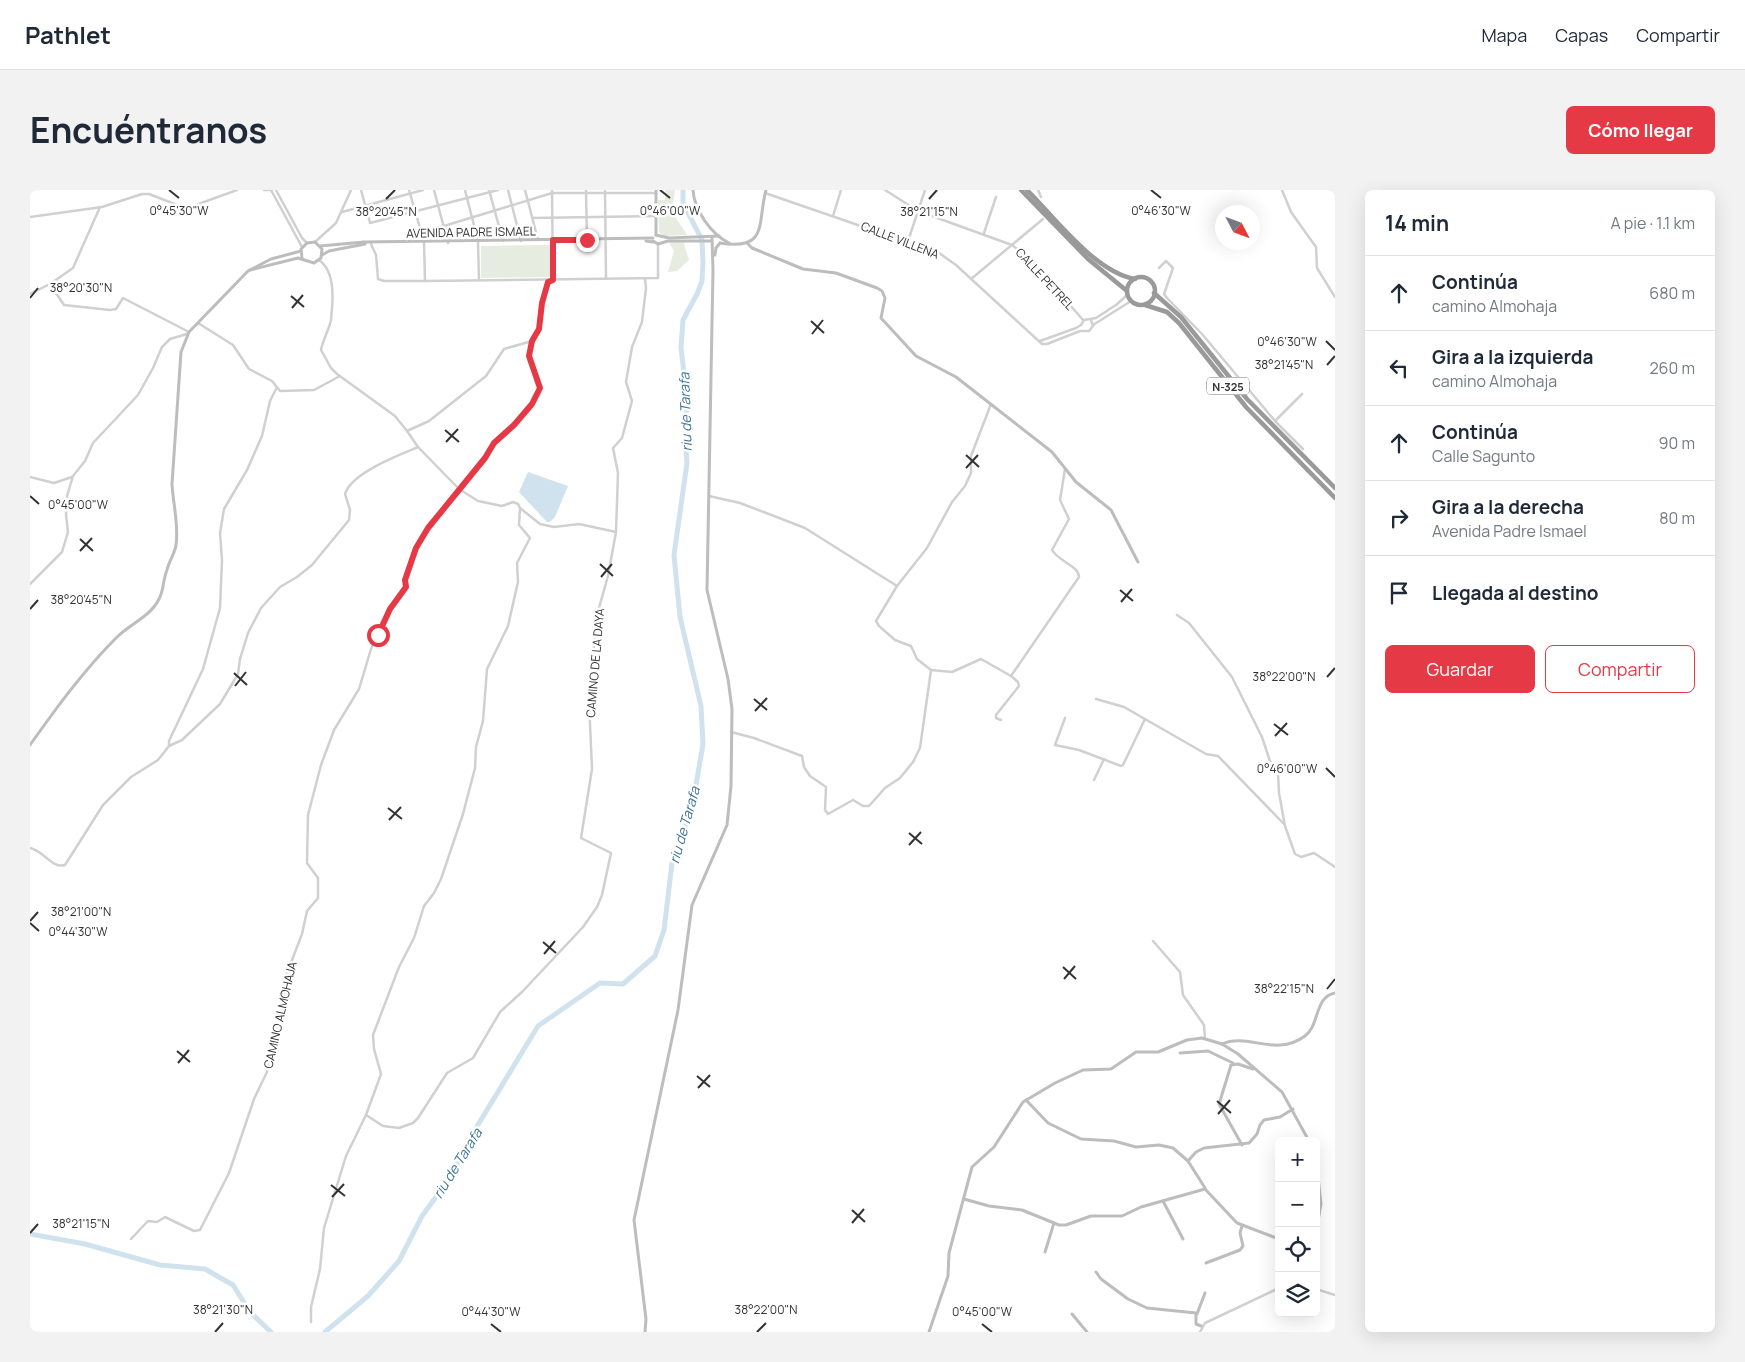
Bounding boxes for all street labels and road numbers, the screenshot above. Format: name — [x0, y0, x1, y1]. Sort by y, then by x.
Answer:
street label: CALLE VILLENA — [858, 217, 942, 263]
street label: AVENIDA PADRE ISMAEL — [406, 222, 536, 242]
street label: CALLE PETREL — [1012, 244, 1078, 314]
road number: N-325 — [1207, 378, 1249, 395]
street label: CAMINO DE LA DAYA — [582, 607, 608, 718]
street label: CAMINO ALMOHAJA — [259, 959, 301, 1070]

